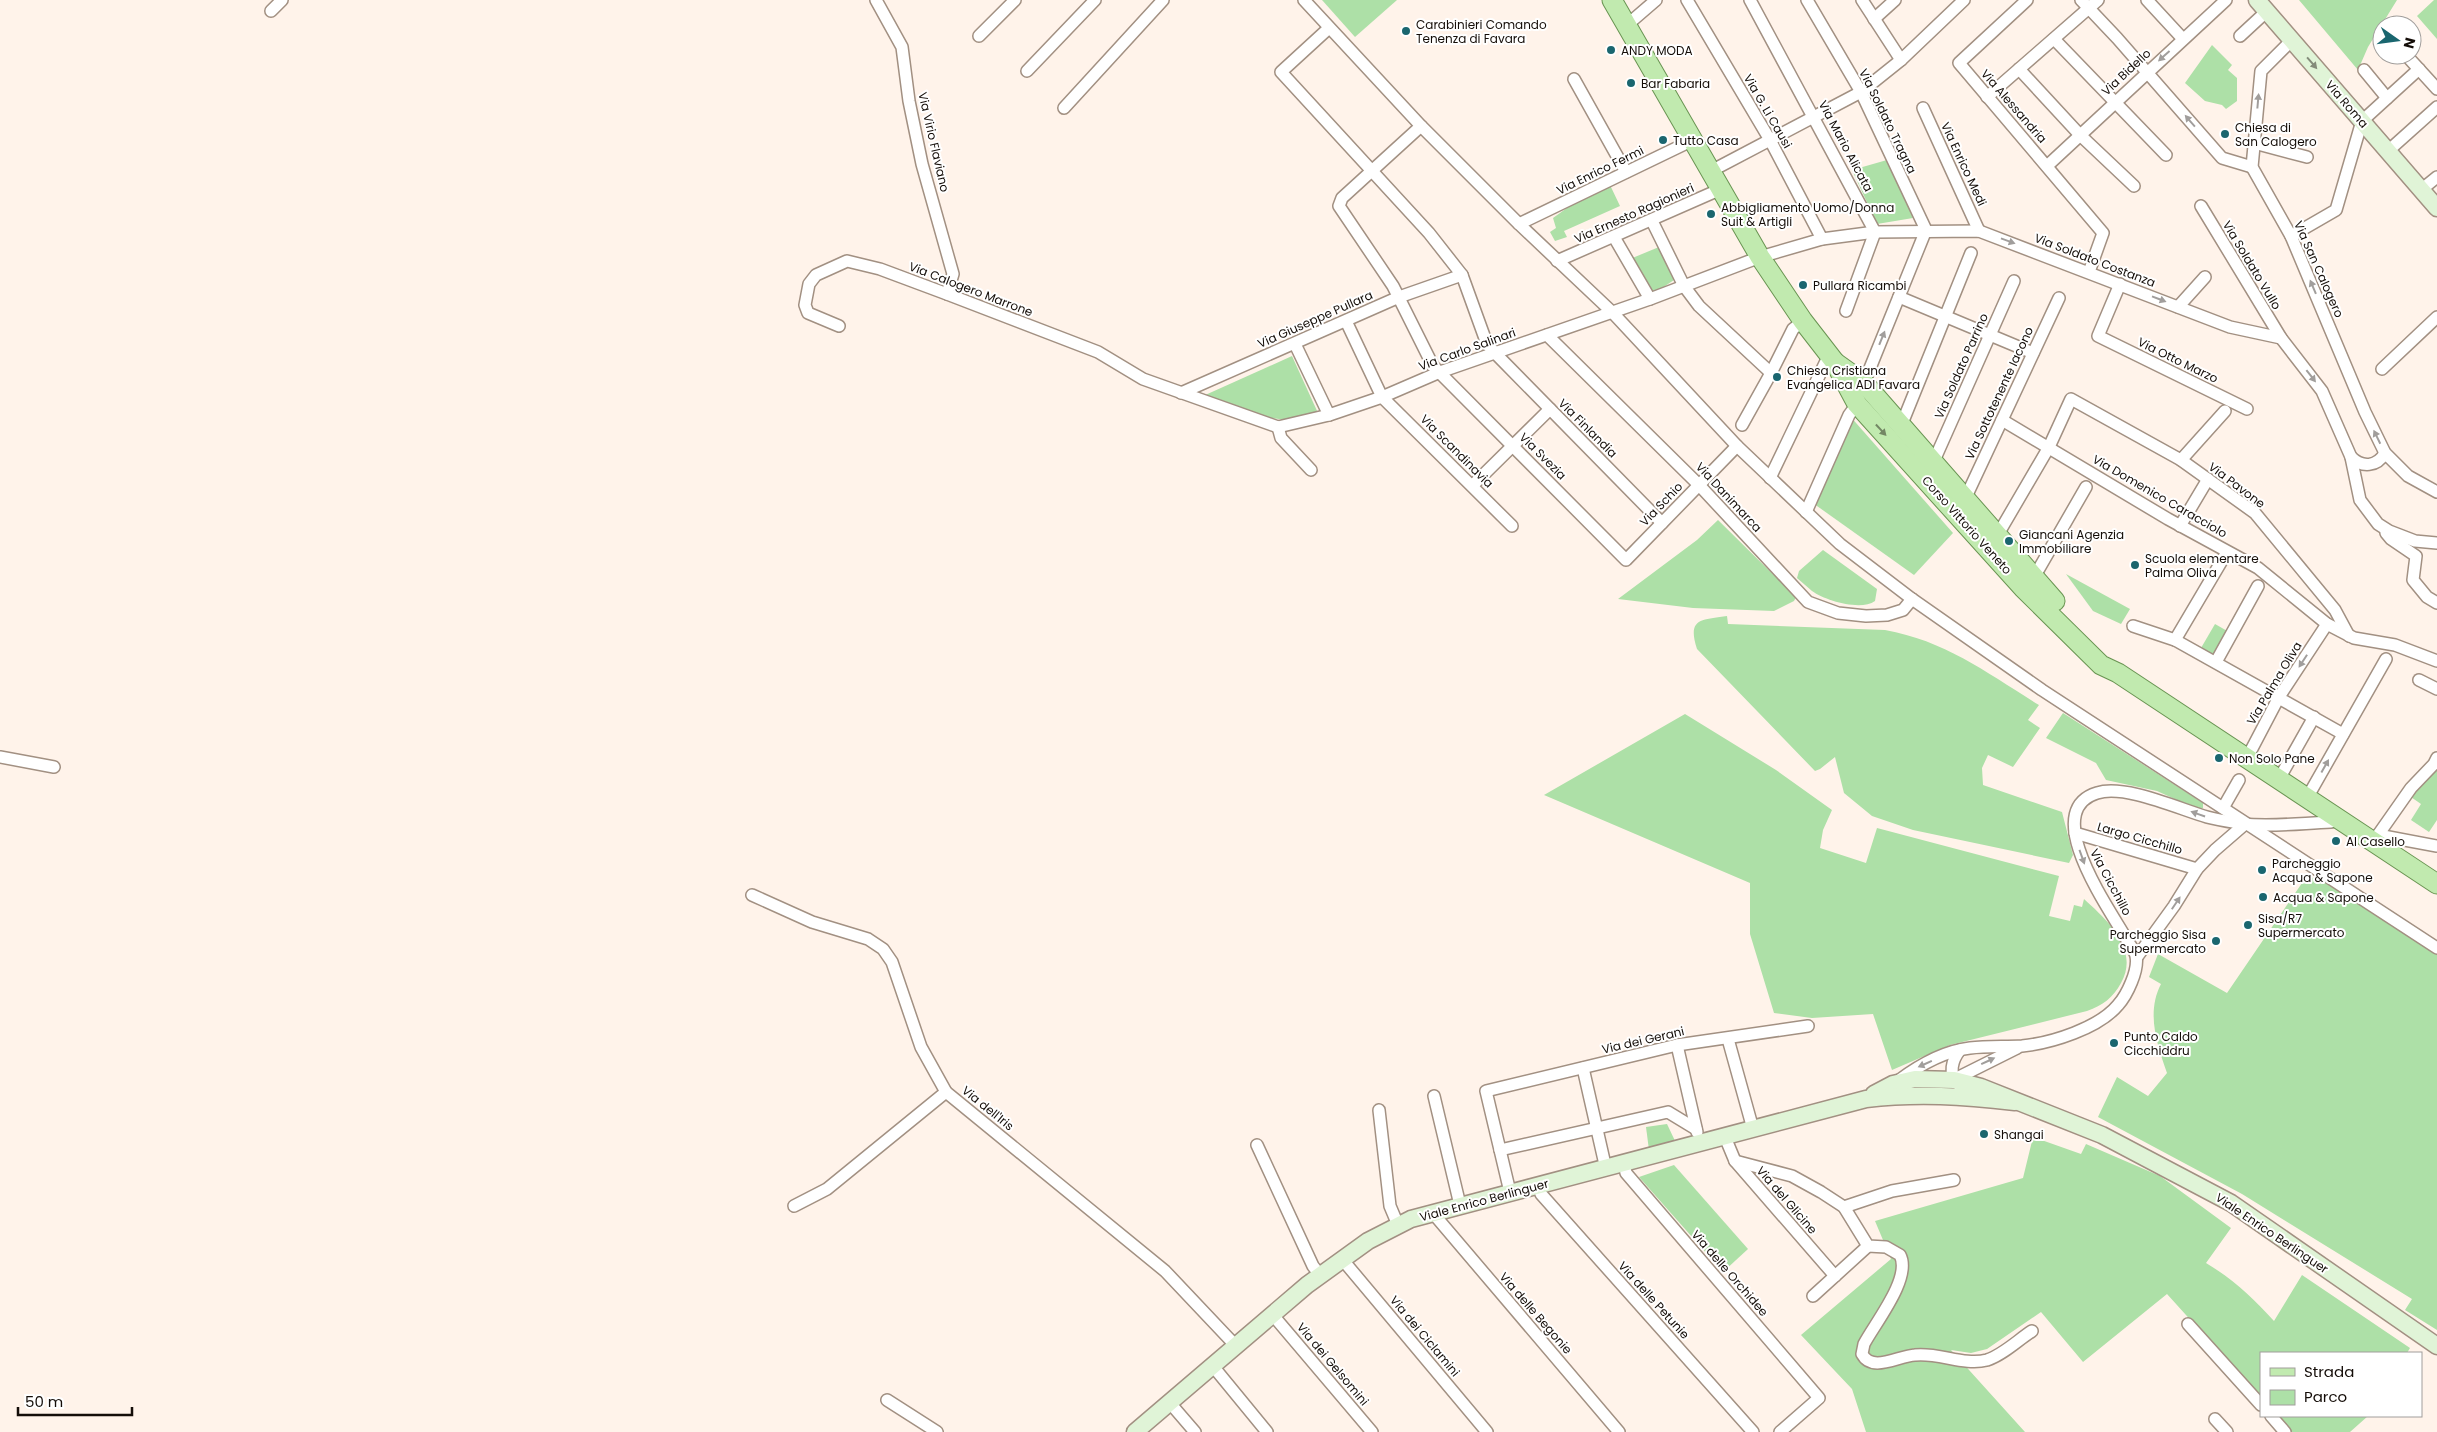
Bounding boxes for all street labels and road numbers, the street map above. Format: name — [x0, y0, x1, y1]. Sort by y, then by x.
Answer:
street label: Via Bidello — [2098, 44, 2155, 99]
street label: Via Alessandria — [1977, 65, 2051, 147]
street label: Via Soldato Tragna — [1855, 66, 1921, 176]
street label: Via G. Li Causi — [1740, 71, 1796, 151]
street label: Via Roma — [2322, 77, 2372, 131]
street label: Via Virio Flaviano — [914, 90, 954, 194]
street label: Via Mario Alicata — [1815, 97, 1877, 195]
street label: Via Enrico Medi — [1937, 119, 1991, 209]
street label: Via Enrico Fermi — [1554, 141, 1646, 198]
street label: Via Ernesto Ragionieri — [1571, 179, 1697, 247]
street label: Via Soldato Vullo — [2219, 217, 2285, 313]
street label: Via San Calogero — [2290, 218, 2348, 320]
street label: Via Soldato Costanza — [2032, 229, 2158, 291]
street label: Via Calogero Marrone — [907, 258, 1035, 320]
street label: Via Giuseppe Pullara — [1255, 286, 1375, 352]
street label: Via Soldato Parrino — [1930, 310, 1992, 421]
street label: Via Carlo Salinari — [1416, 323, 1518, 374]
street label: Via Sottotenente Iacono — [1961, 324, 2037, 462]
street label: Via Otto Marzo — [2135, 333, 2221, 387]
street label: Via Finlandia — [1555, 395, 1621, 461]
street label: Via Scandinavia — [1417, 411, 1497, 491]
street label: Via Svezia — [1516, 429, 1570, 483]
street label: Via Domenico Caracciolo — [2090, 450, 2231, 542]
street label: Via Danimarca — [1692, 458, 1766, 536]
street label: Via Pavone — [2205, 458, 2269, 512]
street label: Corso Vittorio Veneto — [1918, 472, 2016, 578]
street label: Via Schio — [1636, 478, 1686, 530]
street label: Via Palma Oliva — [2242, 638, 2306, 728]
street label: Largo Cicchillo — [2095, 818, 2185, 858]
street label: Via Cicchillo — [2086, 846, 2136, 919]
street label: Via dei Gerani — [1600, 1022, 1686, 1058]
street label: Via dell'Iris — [958, 1082, 1018, 1134]
street label: Via del Glicine — [1753, 1162, 1821, 1238]
street label: Viale Enrico Berlinguer — [1418, 1174, 1551, 1225]
street label: Viale Enrico Berlinguer — [2212, 1189, 2332, 1277]
street label: Via delle Orchidee — [1688, 1226, 1772, 1320]
street label: Via delle Petunie — [1615, 1258, 1693, 1342]
street label: Via delle Begonie — [1496, 1268, 1576, 1358]
street label: Via dei Ciclamini — [1386, 1292, 1464, 1380]
street label: Via dei Gelsomini — [1293, 1319, 1373, 1409]

